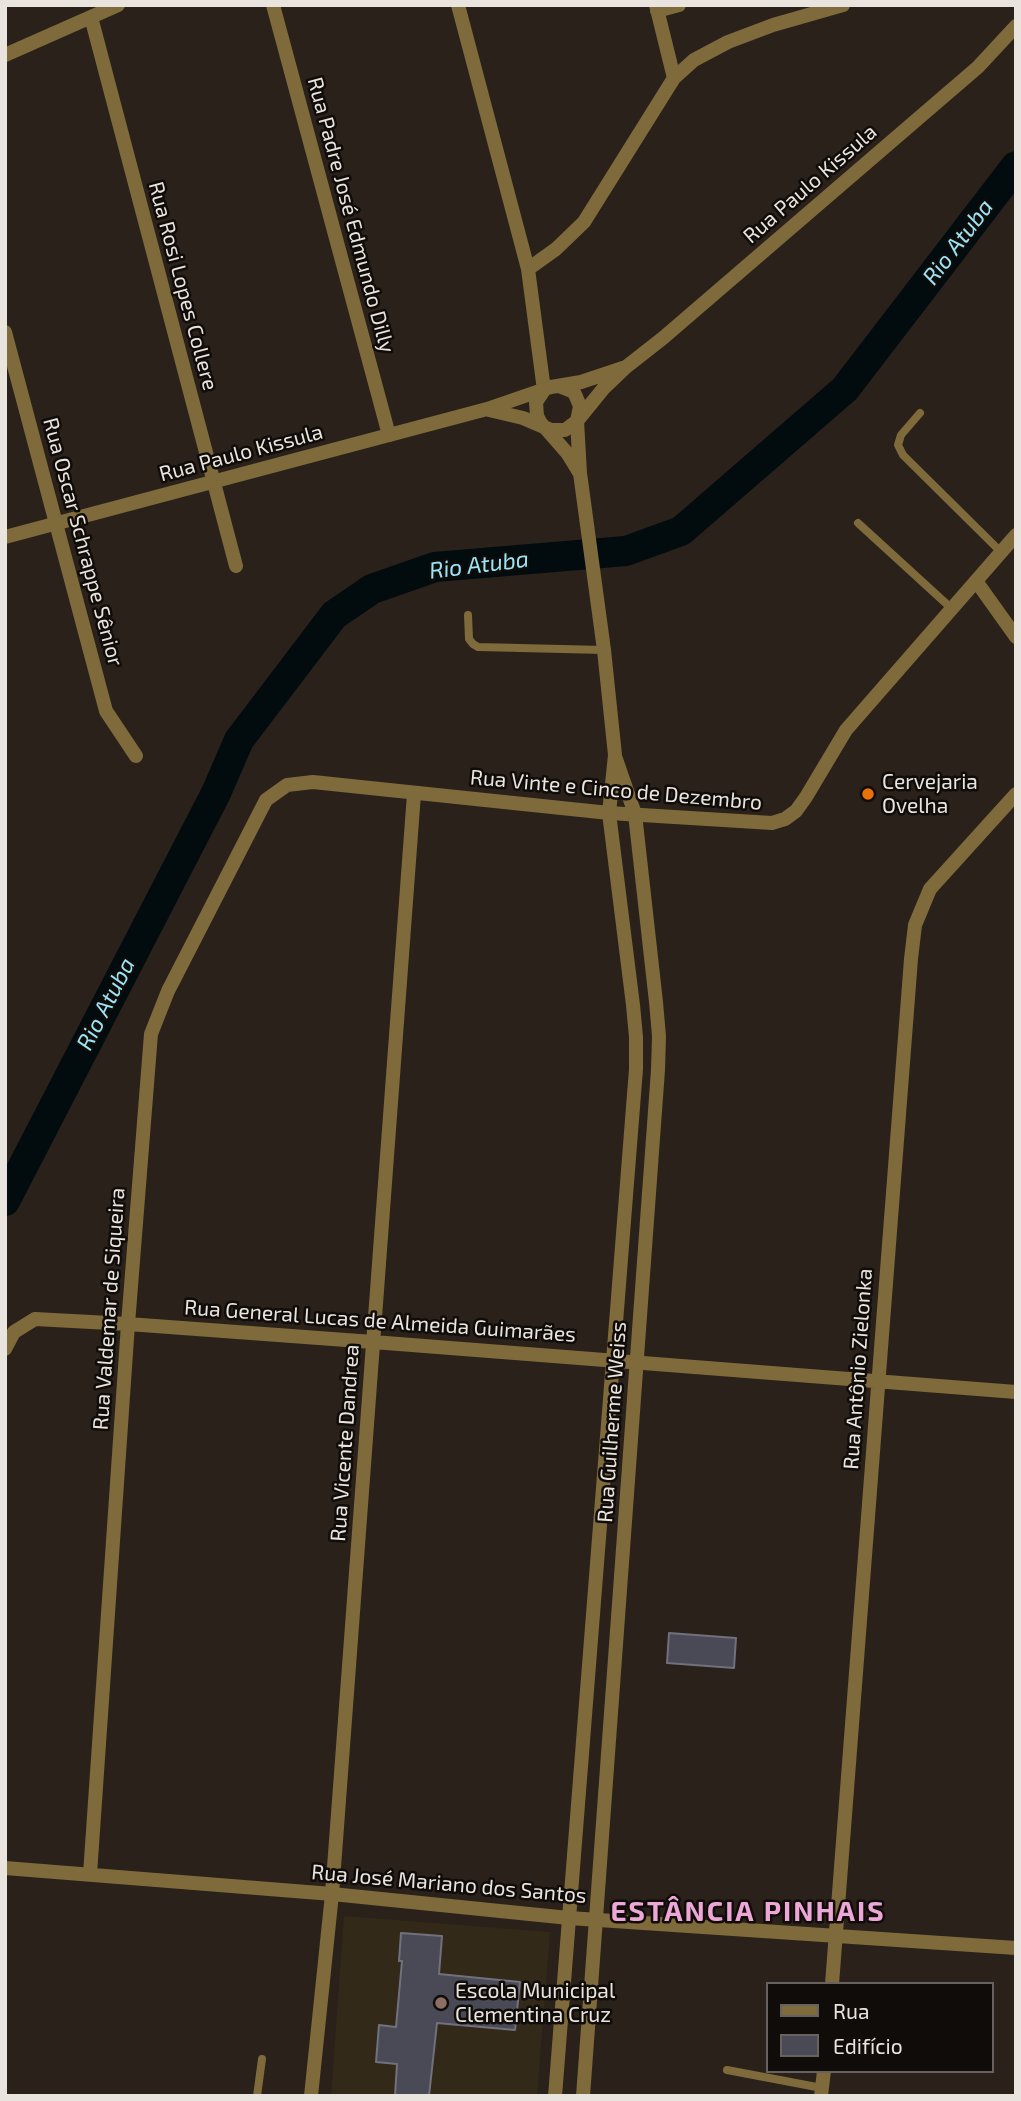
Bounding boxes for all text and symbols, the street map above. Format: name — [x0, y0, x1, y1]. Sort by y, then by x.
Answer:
street label: Rua Padre José Edmundo Dilly — [302, 75, 400, 355]
street label: Rua Paulo Kissula — [738, 119, 882, 249]
street label: Rua Rosi Lopes Collere — [143, 179, 223, 393]
water label: Rio Atuba — [917, 194, 999, 290]
street label: Rua Oscar Schrappe Sênior — [38, 415, 128, 669]
street label: Rua Paulo Kissula — [156, 419, 326, 487]
water label: Rio Atuba — [428, 545, 530, 585]
street label: Rua Vinte e Cinco de Dezembro — [469, 765, 763, 815]
place label: Cervejaria Ovelha — [882, 769, 978, 819]
marker: Cervejaria Ovelha — [860, 786, 876, 802]
water label: Rio Atuba — [71, 953, 141, 1055]
street label: Rua Valdemar de Siqueira — [88, 1187, 130, 1431]
street label: Rua Antônio Zielonka — [838, 1268, 878, 1470]
street label: Rua General Lucas de Almeida Guimarães — [183, 1295, 577, 1347]
street label: Rua Guilherme Weiss — [592, 1321, 632, 1523]
street label: Rua Vicente Dandrea — [326, 1344, 364, 1542]
street label: Rua José Mariano dos Santos — [310, 1859, 588, 1909]
district label: ESTÂNCIA PINHAIS — [612, 1895, 884, 1929]
place label: Escola Municipal Clementina Cruz — [455, 1978, 615, 2028]
legend — [766, 1982, 993, 2073]
marker: Escola Municipal Clementina Cruz — [433, 1995, 449, 2011]
text: Rua — [833, 1998, 869, 2023]
text: Edifício — [833, 2033, 903, 2058]

